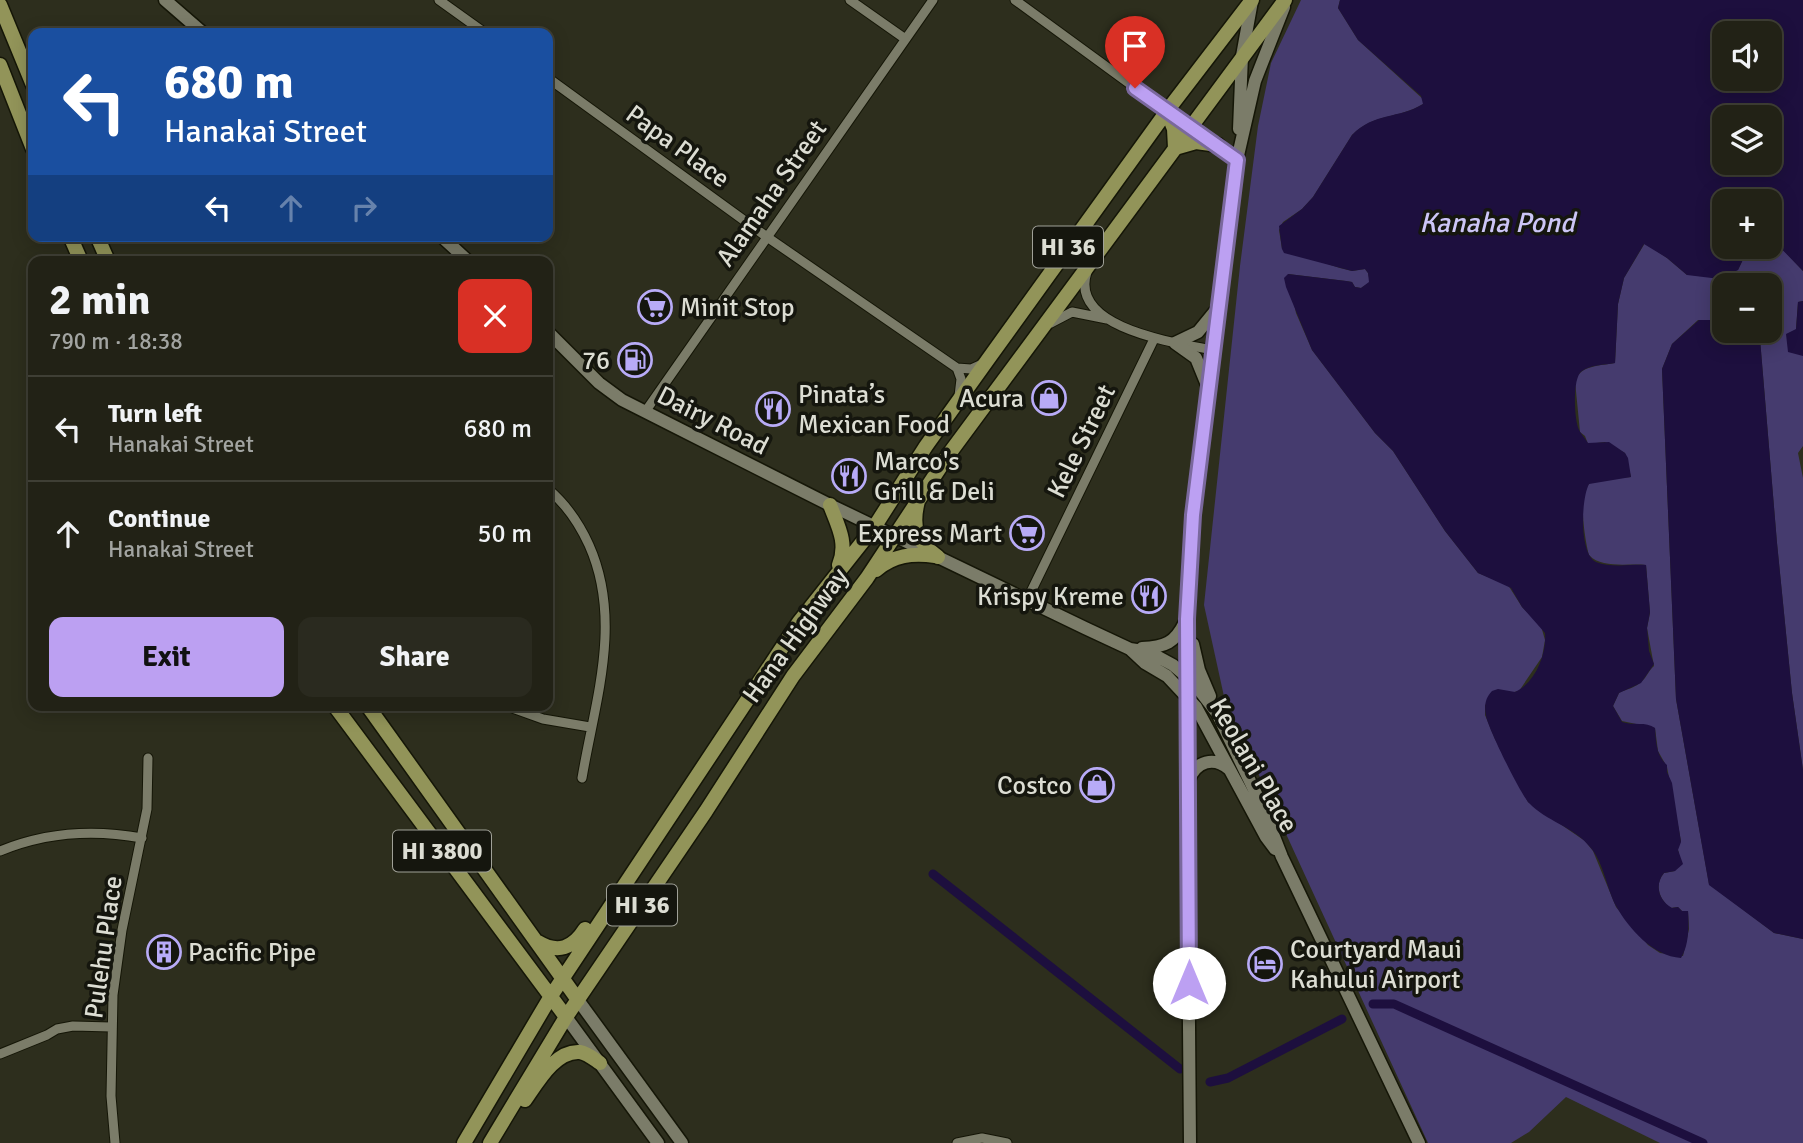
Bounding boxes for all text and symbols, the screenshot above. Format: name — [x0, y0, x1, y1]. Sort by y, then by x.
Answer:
pin — [1105, 16, 1165, 88]
map controls — [1712, 21, 1782, 343]
button: sound — [1712, 21, 1782, 91]
icon: arrive — [1116, 27, 1154, 65]
text: 680 m — [164, 52, 294, 112]
icon: left — [49, 56, 140, 147]
street label: Papa Place — [619, 98, 736, 195]
button: layers — [1712, 105, 1782, 175]
text: Hanakai Street — [164, 112, 367, 151]
street label: Alamaha Street — [710, 114, 834, 273]
icon: left — [199, 189, 237, 227]
icon: ahead — [272, 189, 310, 227]
icon: right — [345, 189, 383, 227]
button: + — [1712, 189, 1782, 259]
water label: Kanaha Pond — [1419, 206, 1578, 240]
road number: HI 36 — [1033, 226, 1103, 268]
button: − — [1712, 273, 1782, 343]
text: 2 min — [49, 275, 150, 326]
button: close — [458, 279, 532, 353]
supermarket icon: Minit Stop — [636, 288, 674, 326]
place label: Minit Stop — [680, 292, 795, 324]
text: 790 m · 18:38 — [49, 327, 183, 356]
fuel station icon: 76 — [616, 341, 654, 379]
place label: 76 — [582, 345, 610, 377]
street label: Dairy Road — [652, 379, 774, 463]
place label: Pinata’s Mexican Food — [798, 379, 950, 441]
shop icon: Acura — [1030, 379, 1068, 417]
street label: Kele Street — [1041, 380, 1123, 503]
place label: Acura — [959, 383, 1024, 415]
restaurant icon: Pinata’s Mexican Food — [754, 390, 792, 428]
text: Turn left — [108, 398, 202, 430]
icon: left — [49, 410, 87, 448]
text: 680 m — [463, 413, 532, 445]
text: Hanakai Street — [108, 430, 254, 459]
place label: Marco's Grill & Deli — [874, 446, 995, 508]
restaurant icon: Marco's Grill & Deli — [830, 457, 868, 495]
text: Continue — [108, 503, 210, 535]
supermarket icon: Express Mart — [1008, 514, 1046, 552]
icon: ahead — [49, 515, 87, 553]
text: 50 m — [477, 518, 532, 550]
place label: Express Mart — [858, 518, 1002, 550]
text: Hanakai Street — [108, 535, 254, 564]
street label: Hana Highway — [736, 562, 856, 709]
restaurant icon: Krispy Kreme — [1130, 577, 1168, 615]
place label: Krispy Kreme — [977, 581, 1124, 613]
button: Exit — [49, 617, 284, 697]
button: Share — [298, 617, 532, 697]
street label: Keolani Place — [1202, 693, 1304, 838]
shop icon: Costco — [1078, 766, 1116, 804]
place label: Costco — [997, 770, 1072, 802]
road number: HI 3800 — [393, 830, 491, 872]
street label: Pulehu Place — [78, 874, 130, 1021]
road number: HI 36 — [607, 884, 677, 925]
building icon: Pacific Pipe — [145, 933, 183, 971]
place label: Courtyard Maui Kahului Airport — [1290, 934, 1462, 996]
place label: Pacific Pipe — [188, 937, 316, 969]
hotel icon: Courtyard Maui Kahului Airport — [1246, 945, 1284, 983]
position arrow — [1152, 946, 1226, 1020]

